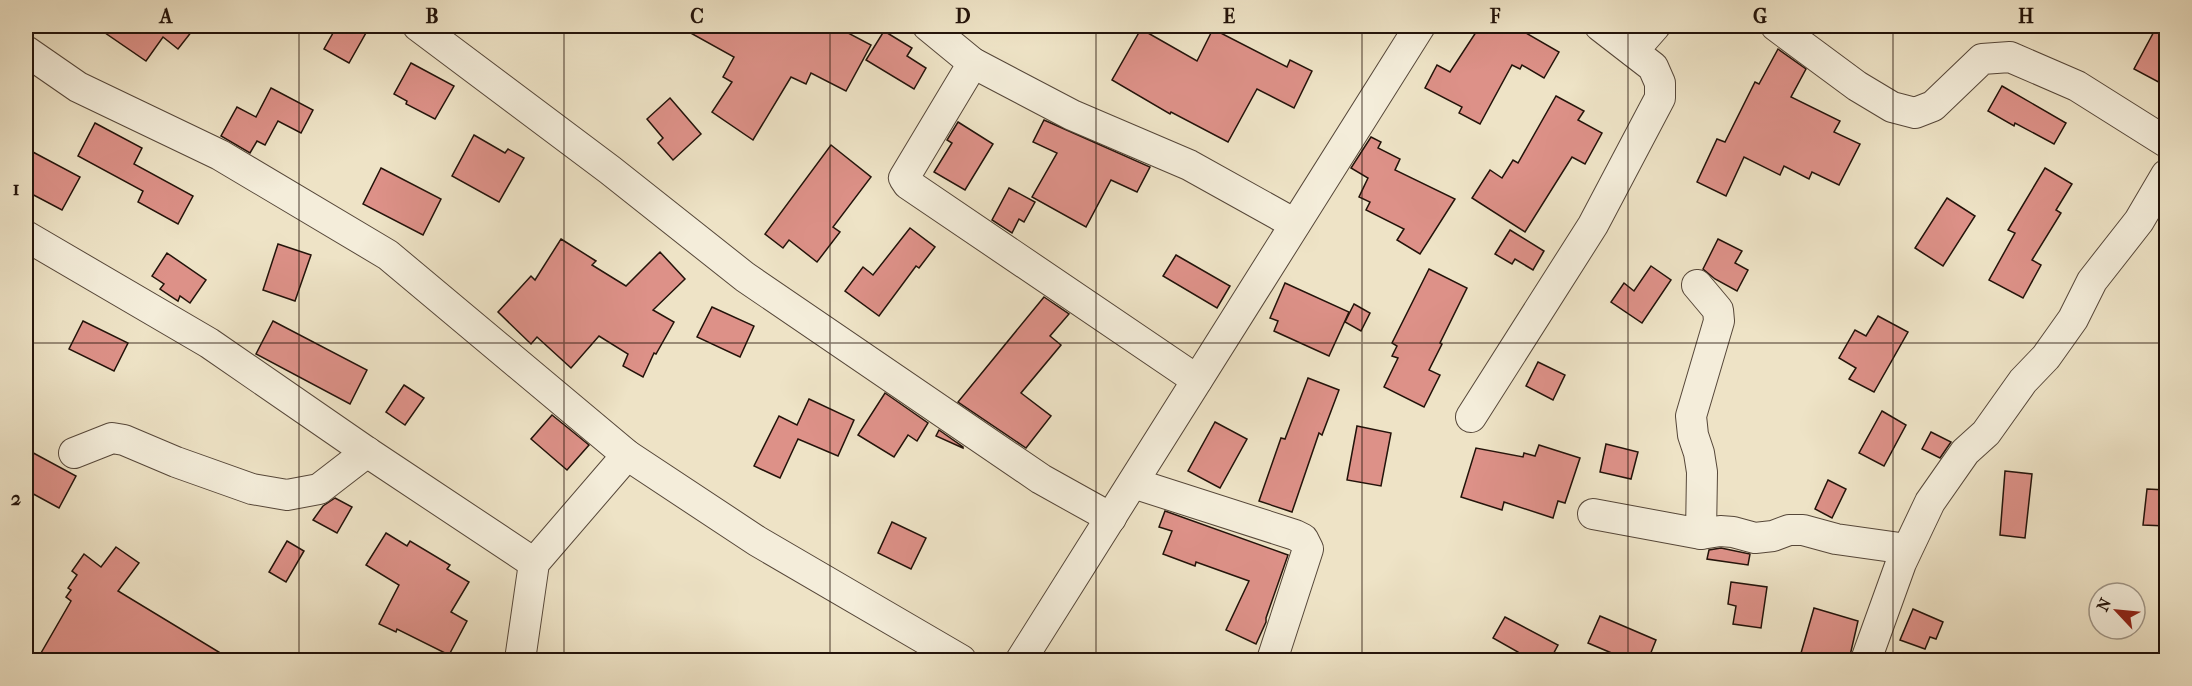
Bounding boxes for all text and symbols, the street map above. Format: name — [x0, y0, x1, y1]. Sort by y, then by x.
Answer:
text: A — [158, 5, 174, 28]
text: B — [425, 5, 439, 28]
text: C — [690, 5, 704, 28]
text: D — [955, 5, 971, 28]
text: E — [1223, 5, 1235, 28]
text: F — [1489, 5, 1501, 28]
text: G — [1753, 5, 1767, 28]
text: H — [2018, 5, 2034, 28]
text: 1 — [12, 177, 20, 200]
text: 2 — [11, 487, 21, 510]
north arrow — [2087, 581, 2147, 641]
text: N — [2093, 594, 2116, 614]

